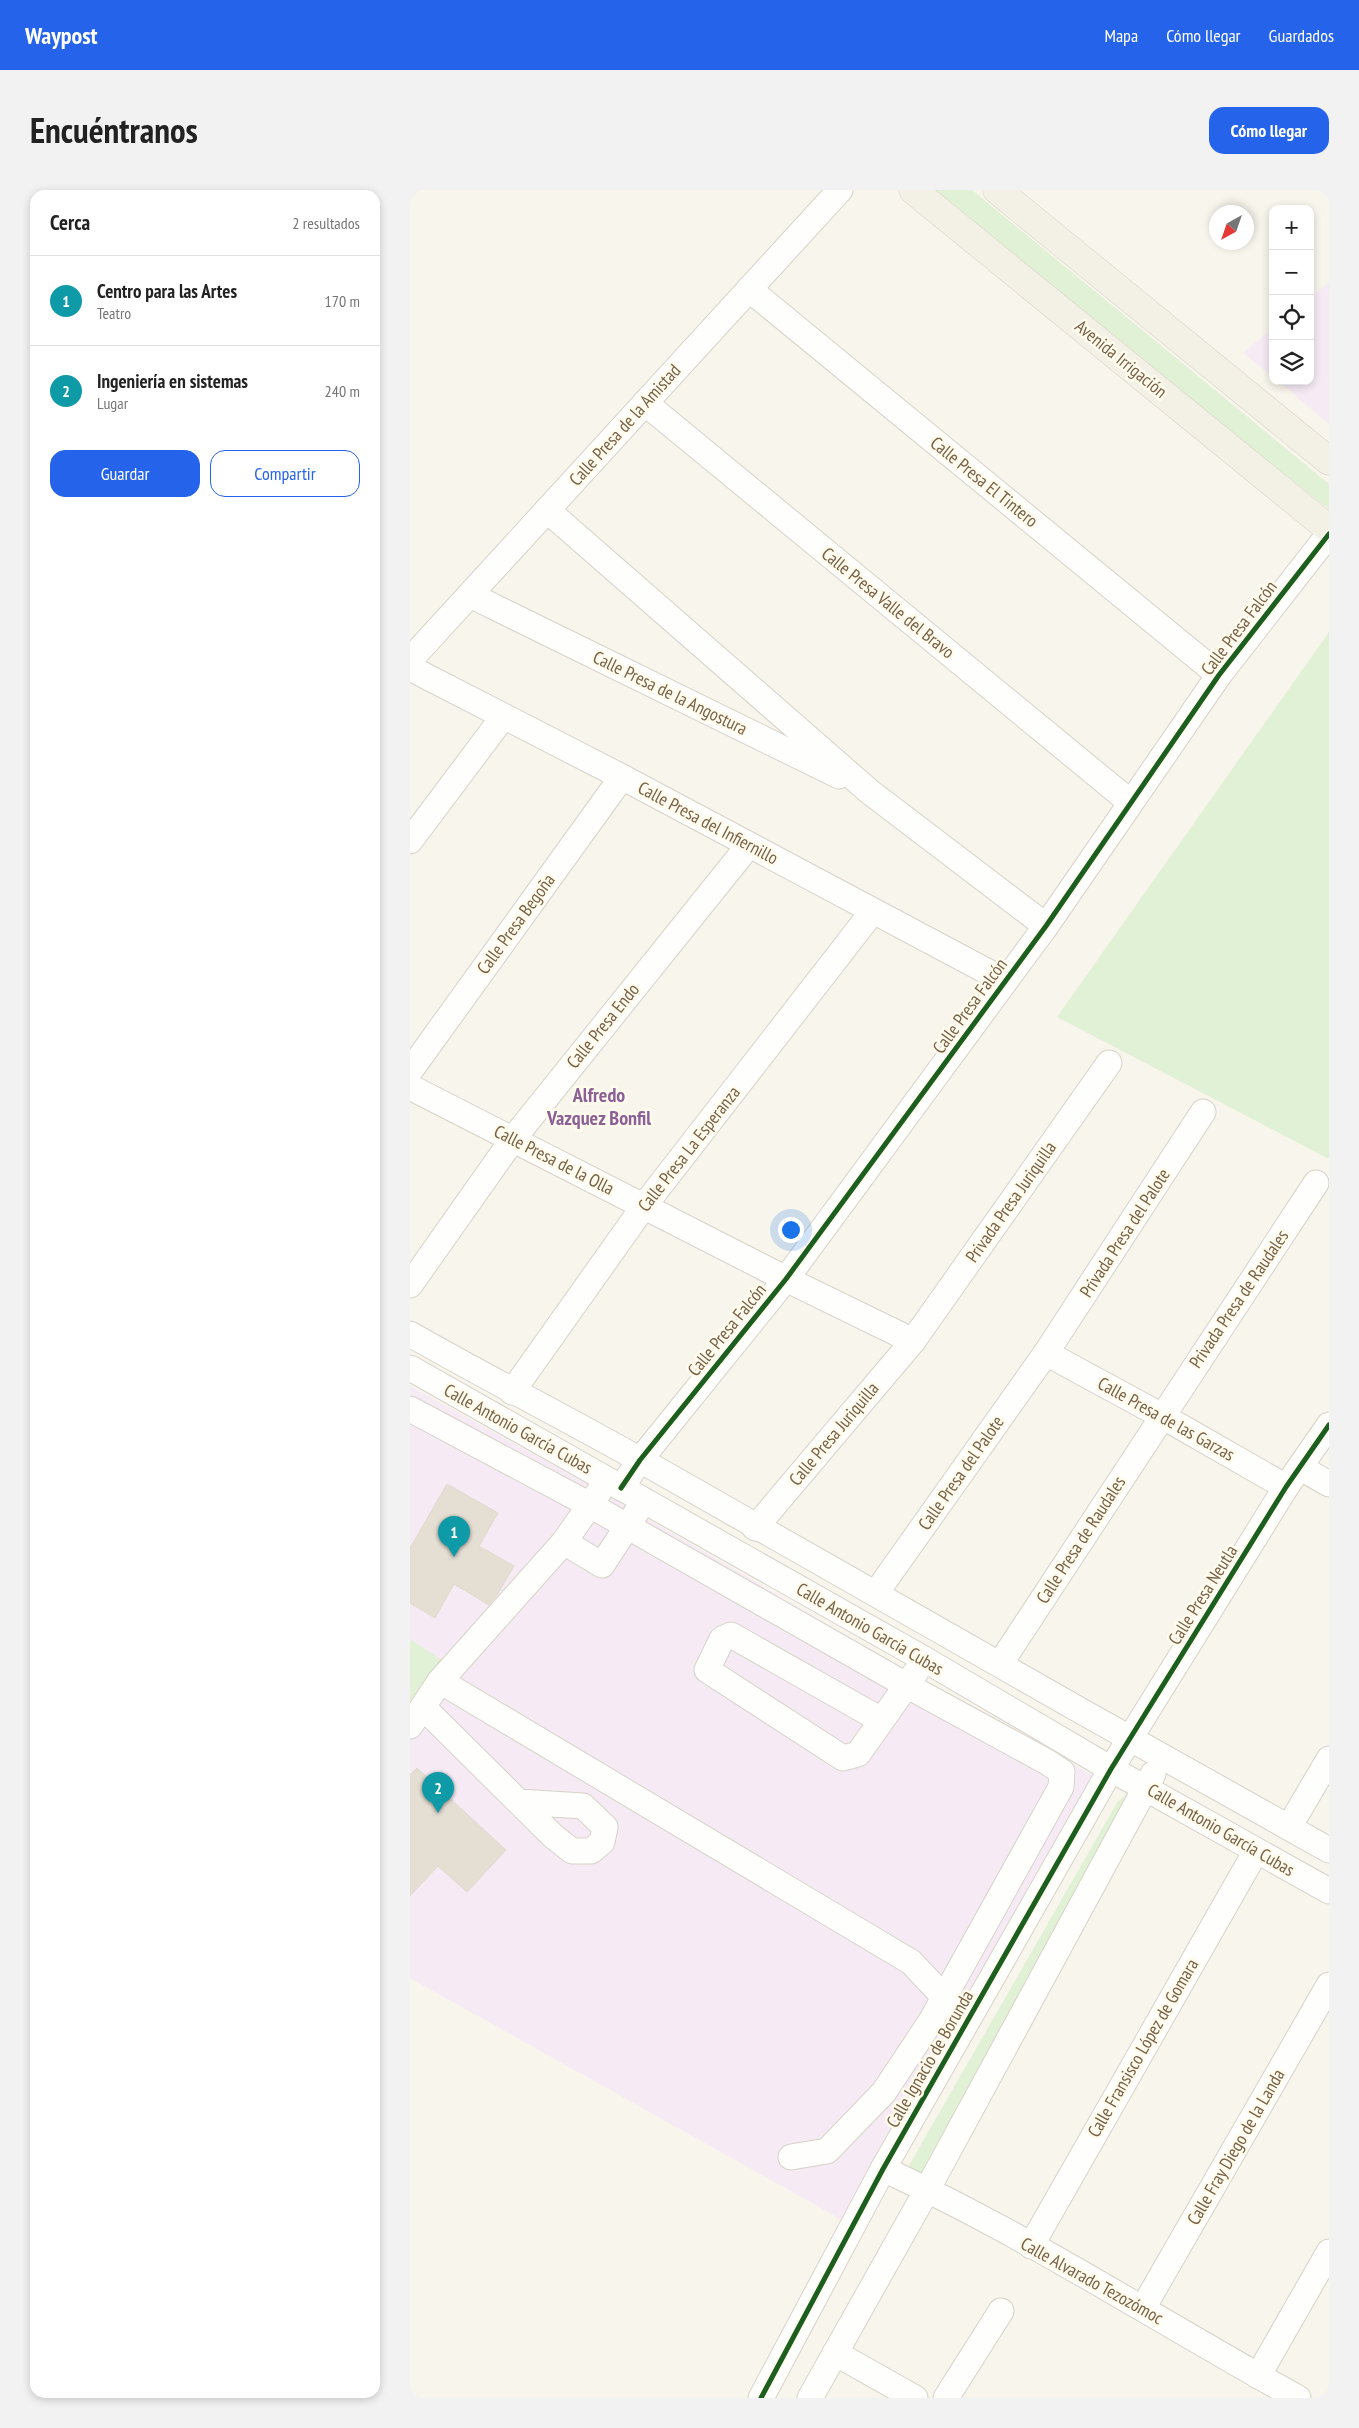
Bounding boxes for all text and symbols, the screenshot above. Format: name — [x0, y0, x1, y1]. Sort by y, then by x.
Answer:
text: Waypost — [25, 20, 98, 51]
text: Mapa — [1104, 24, 1138, 47]
text: Cómo llegar — [1166, 24, 1241, 47]
text: Guardados — [1269, 24, 1334, 47]
text: Encuéntranos — [30, 107, 198, 153]
button: Cómo llegar — [1209, 107, 1329, 154]
north arrow — [1209, 205, 1254, 250]
map controls — [1269, 205, 1314, 385]
button: + — [1269, 205, 1314, 250]
text: Cerca — [50, 209, 90, 236]
text: 2 resultados — [292, 213, 360, 233]
button: − — [1269, 250, 1314, 295]
text: Centro para las Artes — [97, 279, 237, 303]
text: 1 — [62, 291, 70, 311]
text: 170 m — [325, 291, 360, 311]
button: locate — [1269, 295, 1314, 340]
text: Teatro — [97, 303, 131, 323]
street label: Avenida Irrigación — [1071, 314, 1172, 403]
button: layers — [1269, 340, 1314, 385]
street label: Calle Presa de la Amistad — [564, 359, 685, 490]
text: Ingeniería en sistemas — [97, 369, 248, 393]
text: 2 — [62, 381, 70, 401]
text: 240 m — [325, 381, 360, 401]
text: Lugar — [97, 393, 128, 413]
street label: Calle Presa El Tintero — [926, 431, 1043, 532]
button: Guardar — [50, 450, 200, 497]
button: Compartir — [210, 450, 360, 497]
street label: Calle Presa Valle del Bravo — [817, 542, 960, 663]
street label: Calle Presa Falcón — [1196, 576, 1282, 680]
street label: Calle Presa de la Angostura — [589, 645, 751, 740]
street label: Calle Presa del Infiernillo — [634, 776, 782, 869]
street label: Calle Presa Begoña — [472, 869, 560, 978]
street label: Calle Presa Falcón — [927, 953, 1012, 1058]
street label: Calle Presa Endo — [561, 978, 644, 1073]
street label: Calle Presa La Esperanza — [632, 1081, 745, 1216]
district label: Alfredo Vazquez Bonfil — [546, 1082, 651, 1131]
street label: Calle Presa de la Olla — [490, 1119, 618, 1200]
street label: Privada Presa Juriquilla — [960, 1137, 1061, 1267]
street label: Privada Presa del Palote — [1074, 1164, 1175, 1301]
your location — [778, 1217, 804, 1243]
street label: Privada Presa de Raudales — [1184, 1225, 1293, 1372]
street label: Calle Presa Falcón — [682, 1279, 771, 1381]
street label: Calle Presa de las Garzas — [1094, 1371, 1239, 1466]
street label: Calle Presa Juriquilla — [784, 1377, 884, 1490]
street label: Calle Antonio García Cubas — [440, 1378, 596, 1479]
street label: Calle Presa del Palote — [913, 1411, 1009, 1534]
street label: Calle Presa de Raudales — [1031, 1472, 1130, 1608]
pin: 1 — [438, 1516, 470, 1557]
street label: Calle Presa Neutla — [1163, 1541, 1242, 1649]
street label: Calle Antonio García Cubas — [793, 1577, 948, 1680]
pin: 2 — [422, 1772, 454, 1813]
street label: Calle Antonio García Cubas — [1144, 1778, 1299, 1881]
street label: Calle Fransisco López de Gomara — [1082, 1954, 1203, 2141]
street label: Calle Ignacio de Borunda — [881, 1986, 978, 2132]
street label: Calle Fray Diego de la Landa — [1182, 2065, 1290, 2229]
street label: Calle Alvarado Tezozómoc — [1017, 2232, 1168, 2330]

